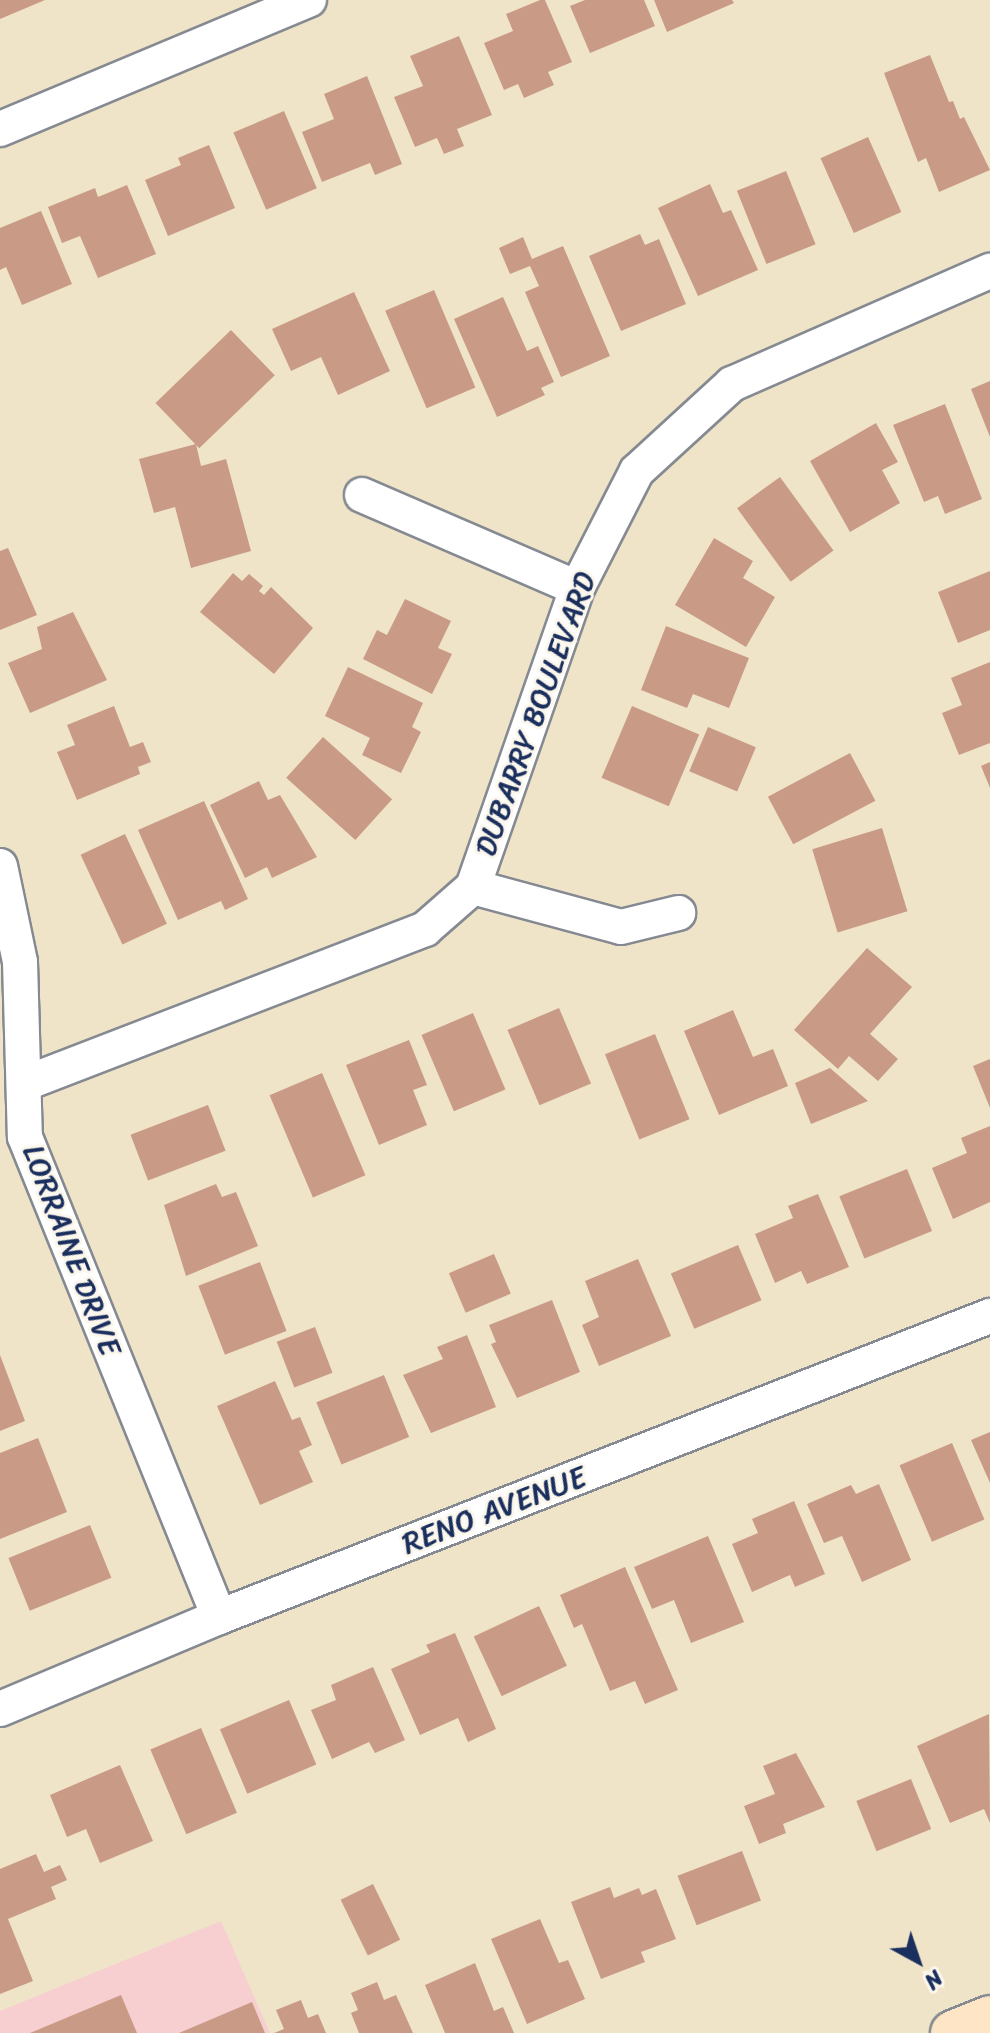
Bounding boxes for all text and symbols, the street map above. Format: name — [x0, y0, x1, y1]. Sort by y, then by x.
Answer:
street label: DUBARRY BOULEVARD — [467, 567, 603, 861]
street label: LORRAINE DRIVE — [15, 1138, 129, 1362]
street label: RENO AVENUE — [397, 1458, 591, 1562]
north arrow — [878, 1921, 958, 2001]
text: N — [915, 1960, 952, 2000]

